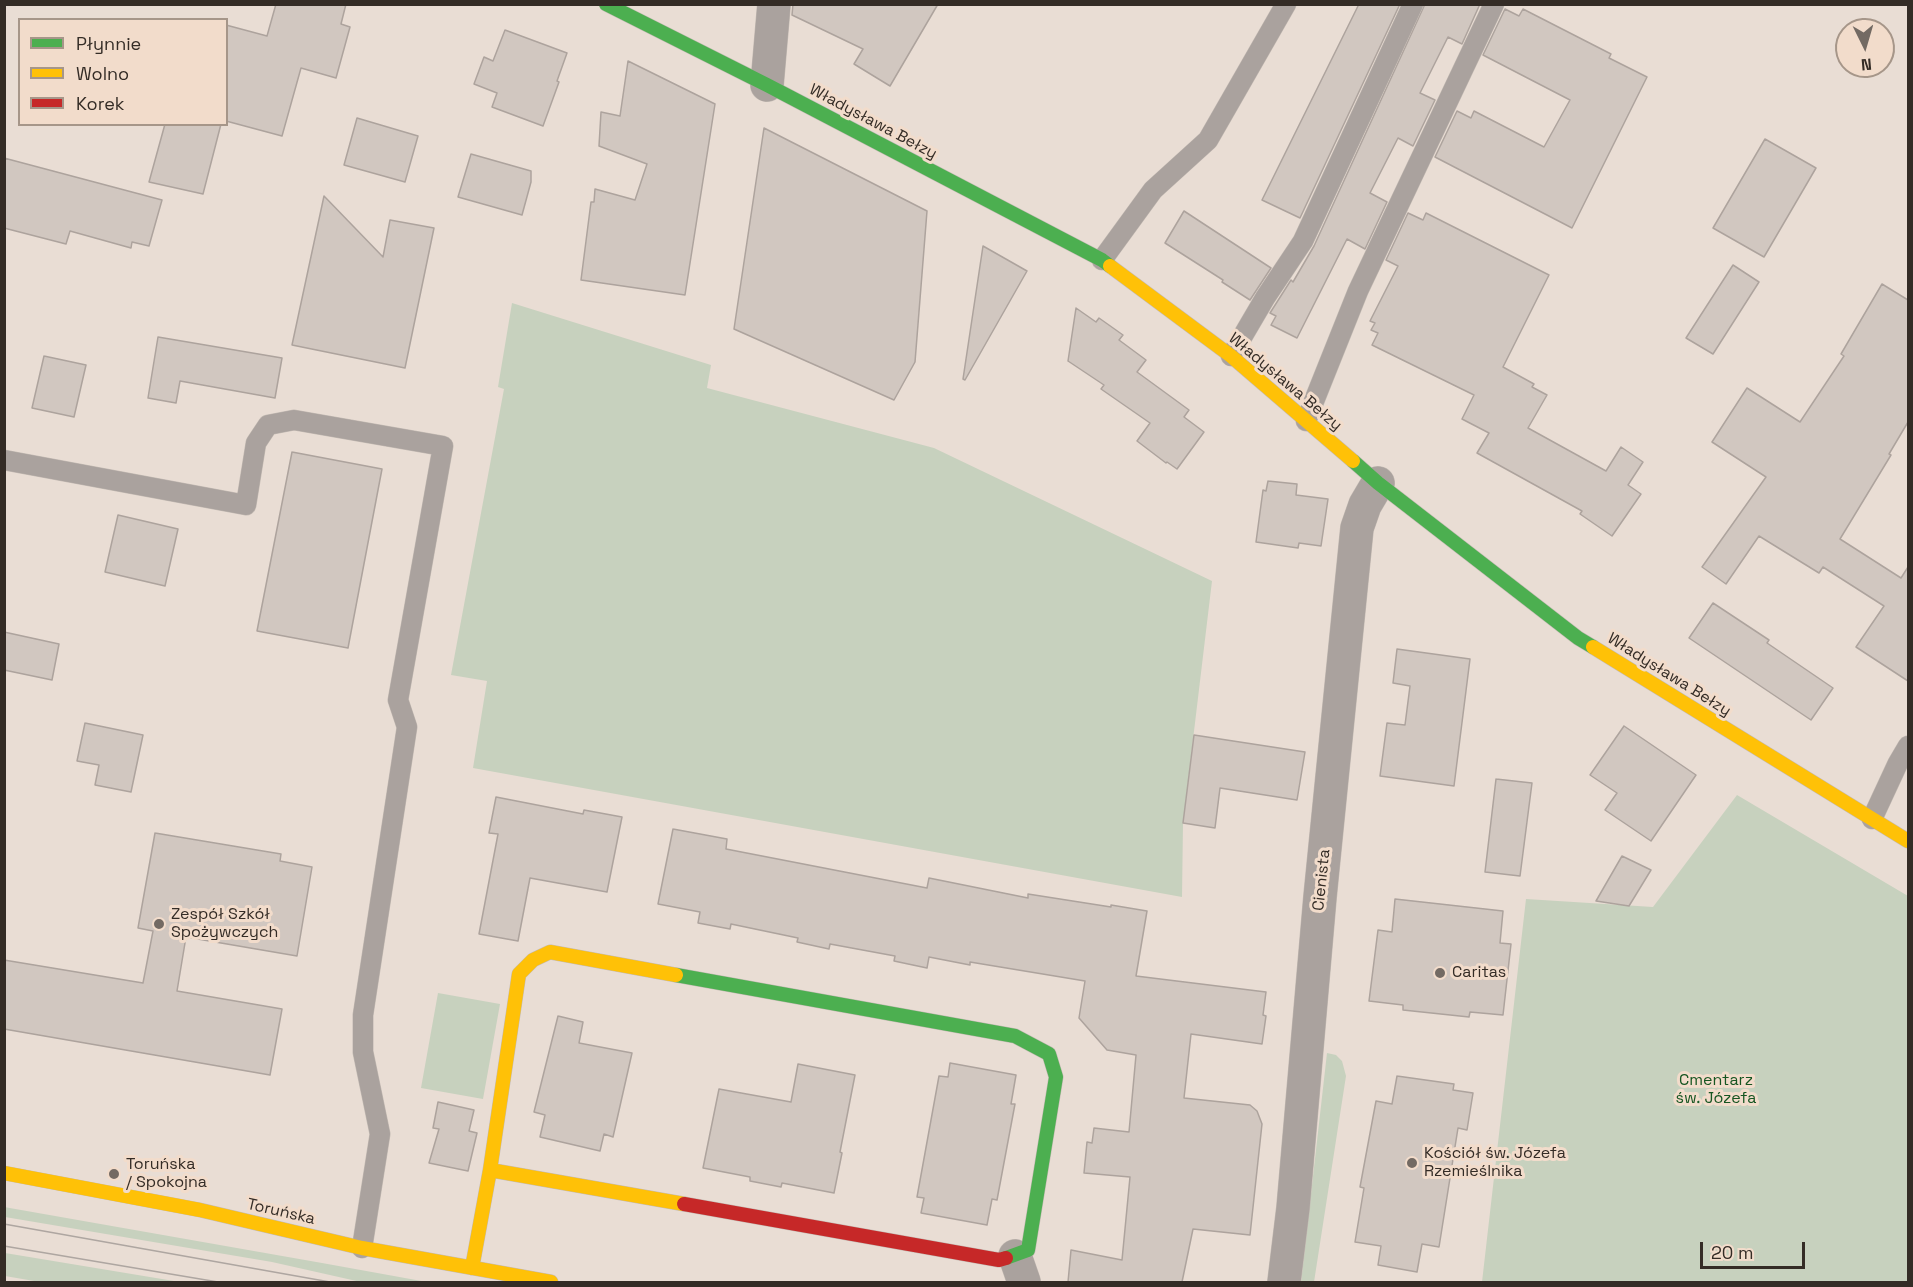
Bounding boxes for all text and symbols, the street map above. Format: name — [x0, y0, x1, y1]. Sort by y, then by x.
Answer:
legend — [18, 18, 228, 126]
north arrow — [1835, 18, 1895, 78]
text: Płynnie — [76, 32, 141, 55]
text: N — [1860, 54, 1873, 75]
text: Wolno — [76, 62, 129, 85]
street label: Władysława Bełzy — [806, 80, 940, 164]
text: Korek — [76, 92, 125, 115]
street label: Władysława Bełzy — [1224, 329, 1346, 435]
street label: Władysława Bełzy — [1604, 629, 1734, 721]
street label: Cienista — [1309, 848, 1335, 912]
place label: Zespół Szkół Spożywczych — [171, 905, 278, 943]
marker: Zespół Szkół Spożywczych — [152, 917, 166, 931]
place label: Caritas — [1452, 963, 1506, 983]
marker: Caritas — [1433, 966, 1447, 980]
park label: Cmentarz św. Józefa — [1676, 1071, 1756, 1109]
place label: Kościół św. Józefa Rzemieślnika — [1424, 1144, 1566, 1182]
place label: Toruńska / Spokojna — [126, 1155, 207, 1193]
marker: Kościół św. Józefa Rzemieślnika — [1405, 1156, 1419, 1170]
marker: Toruńska / Spokojna — [107, 1167, 121, 1181]
street label: Toruńska — [245, 1195, 317, 1229]
scale bar — [1703, 1230, 1808, 1268]
text: 20 m — [1711, 1241, 1754, 1264]

